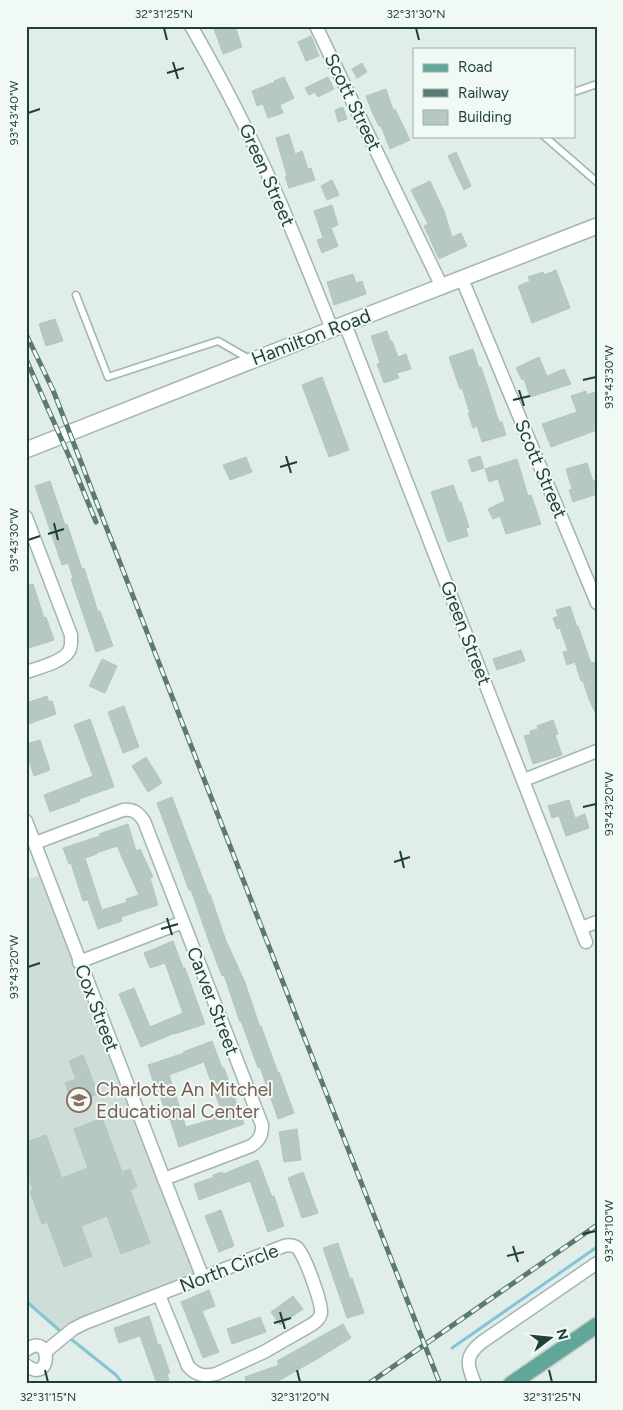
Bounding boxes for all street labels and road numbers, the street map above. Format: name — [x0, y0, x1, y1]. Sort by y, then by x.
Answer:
street label: Scott Street — [320, 50, 386, 154]
street label: Green Street — [234, 120, 300, 230]
street label: Hamilton Road — [248, 304, 374, 370]
street label: Scott Street — [510, 416, 572, 522]
street label: Green Street — [436, 577, 496, 689]
street label: Carver Street — [182, 944, 244, 1058]
street label: Cox Street — [70, 961, 124, 1055]
street label: North Circle — [176, 1239, 282, 1297]

